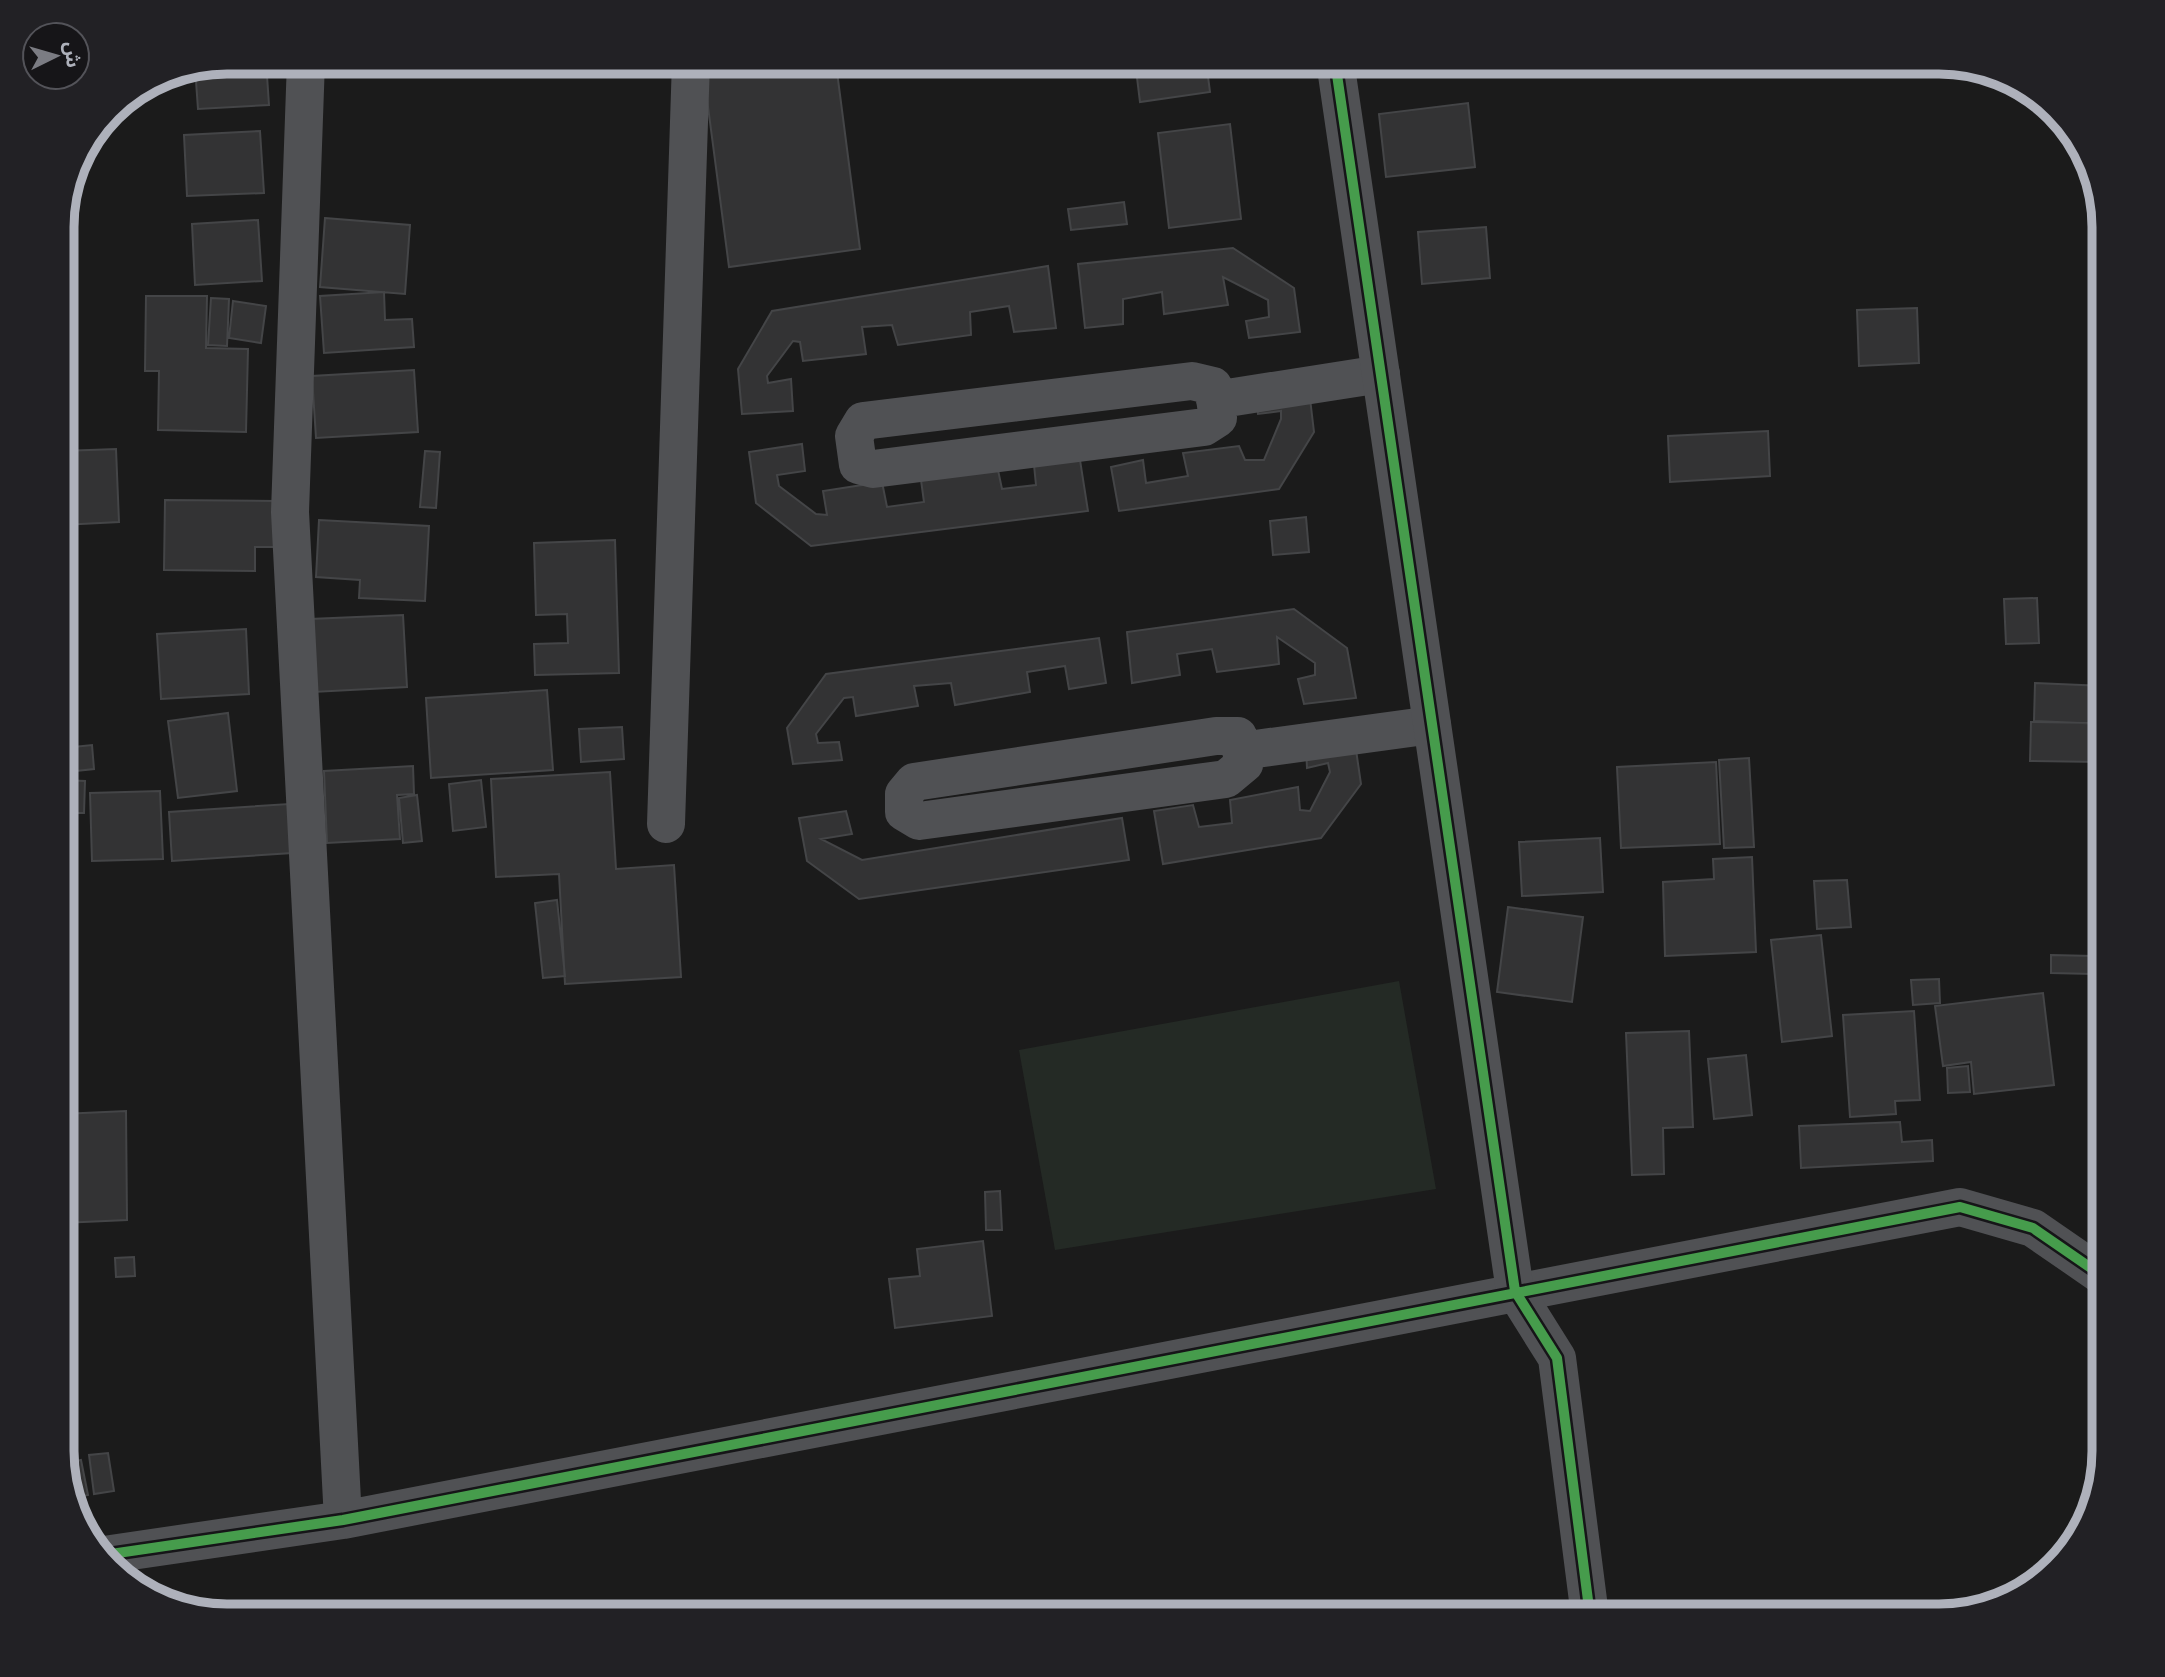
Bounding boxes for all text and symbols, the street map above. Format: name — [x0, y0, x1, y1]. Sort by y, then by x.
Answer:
north arrow — [21, 21, 91, 91]
text: ش — [60, 41, 85, 69]

